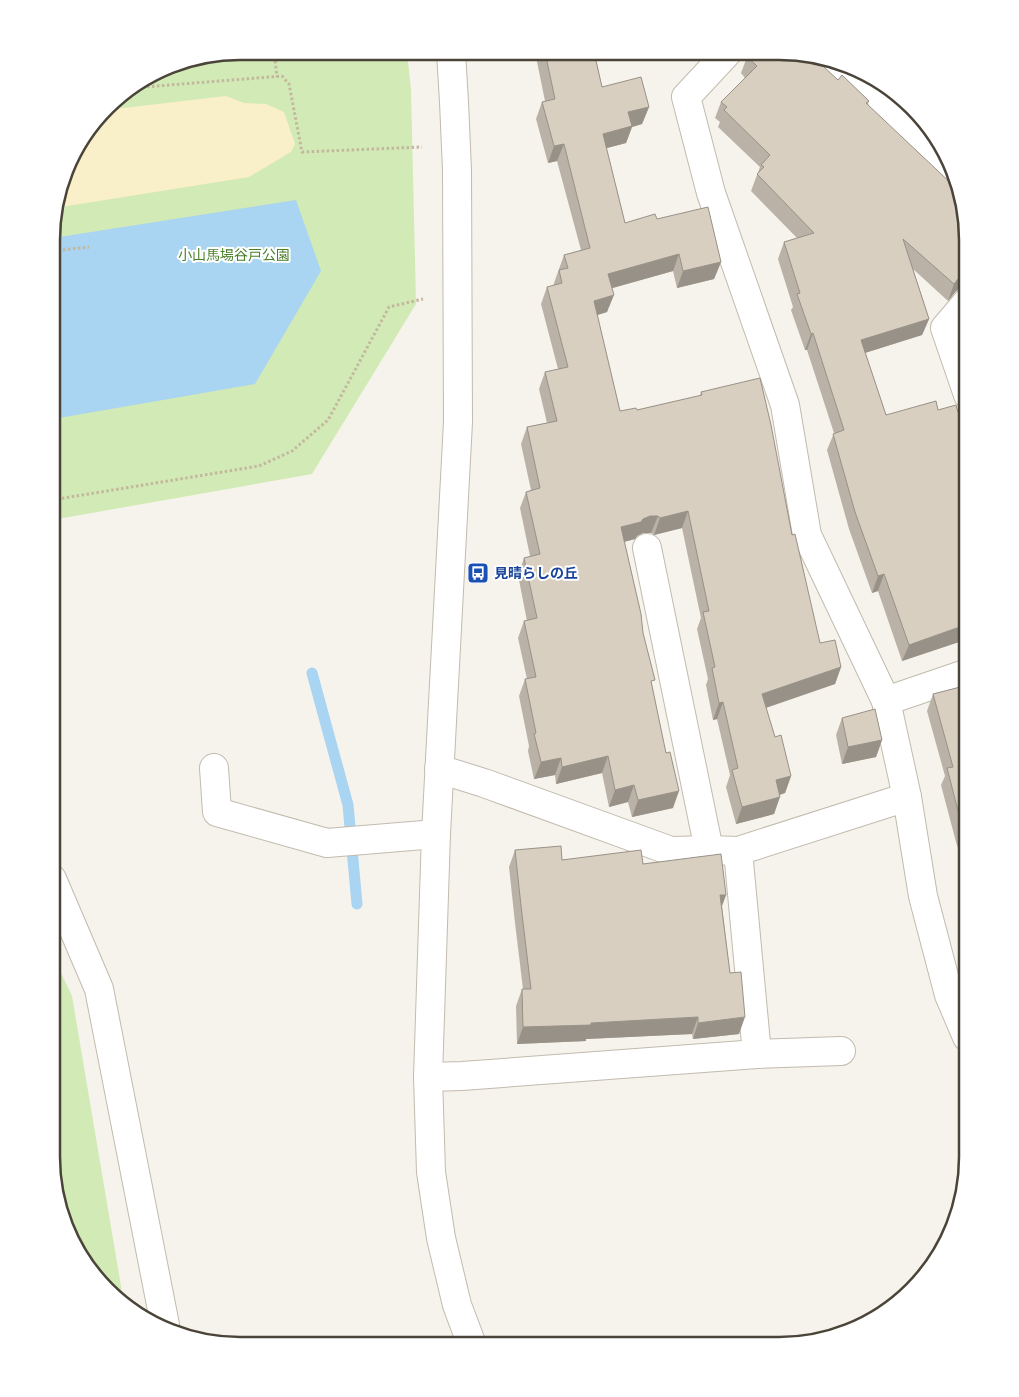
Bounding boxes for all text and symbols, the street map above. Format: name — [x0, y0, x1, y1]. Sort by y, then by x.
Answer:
park label: 小山馬場谷戸公園 — [178, 246, 290, 263]
bus stop icon: 見晴らしの丘 — [466, 561, 490, 585]
place label: 見晴らしの丘 — [494, 564, 578, 581]

